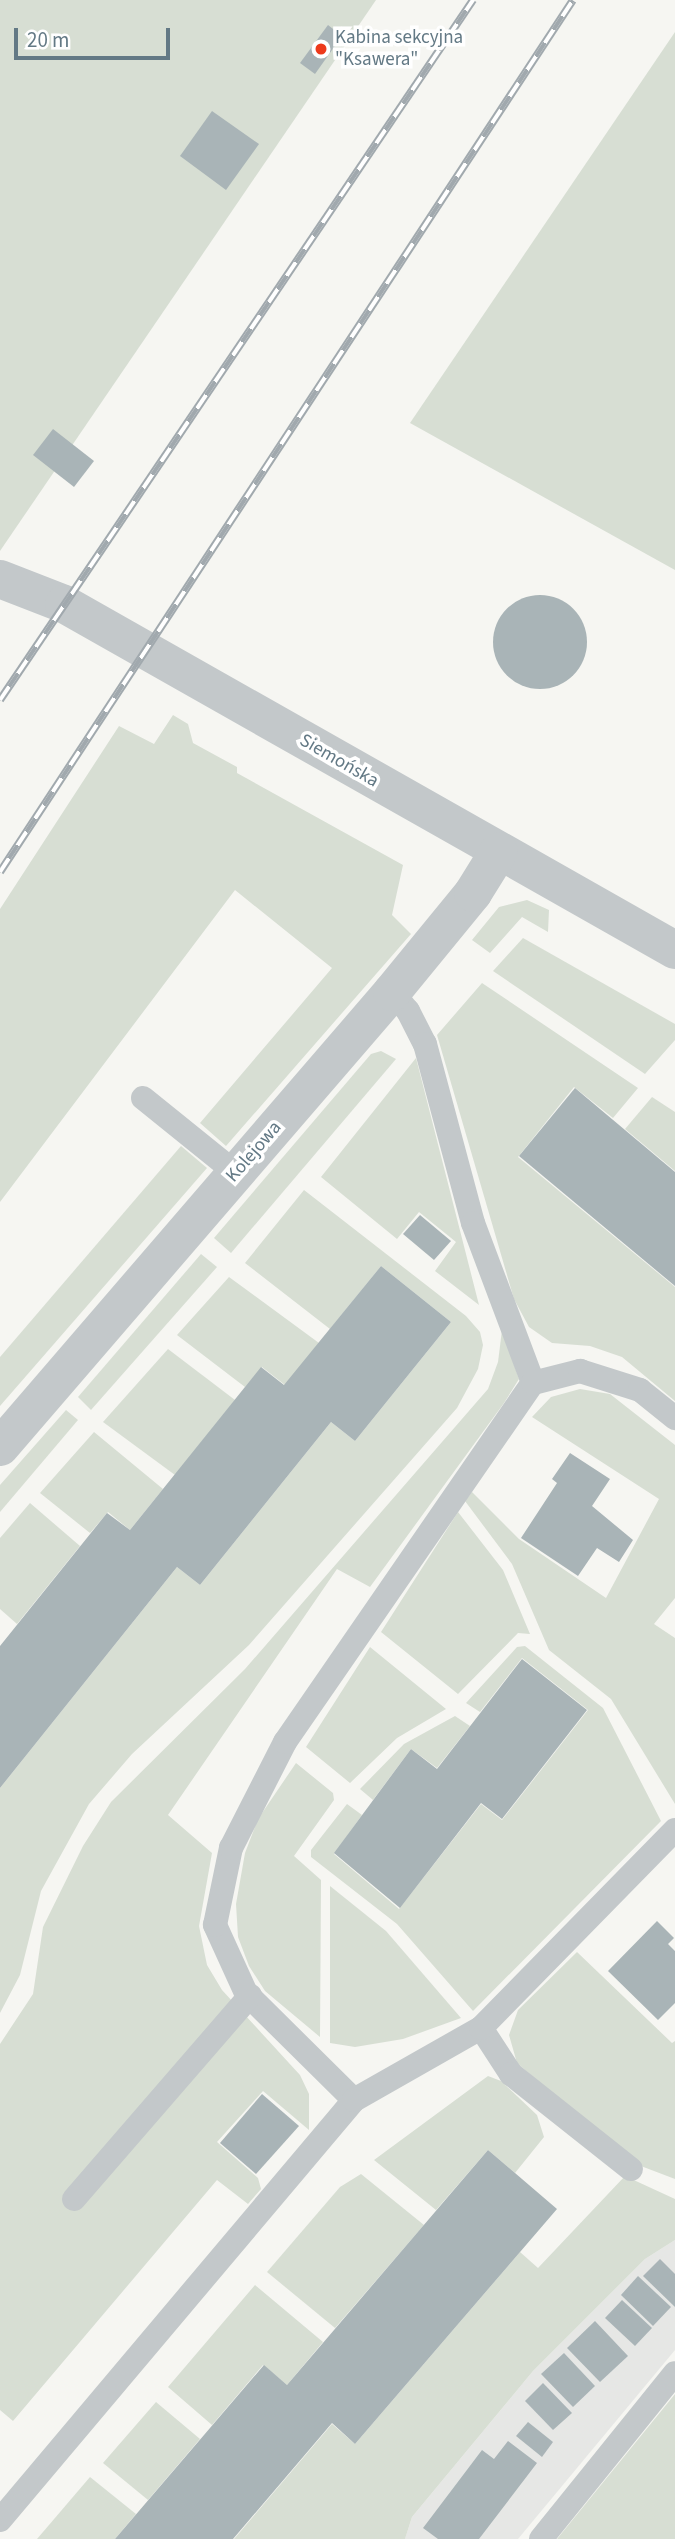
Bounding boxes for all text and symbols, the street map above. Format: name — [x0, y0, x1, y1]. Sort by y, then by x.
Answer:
scale bar — [18, 14, 173, 58]
text: 20 m — [27, 25, 69, 55]
place label: Kabina sekcyjna "Ksawera" — [335, 27, 463, 71]
marker: Kabina sekcyjna "Ksawera" — [313, 41, 329, 57]
street label: Siemońska — [295, 729, 383, 793]
street label: Kolejowa — [221, 1117, 287, 1187]

